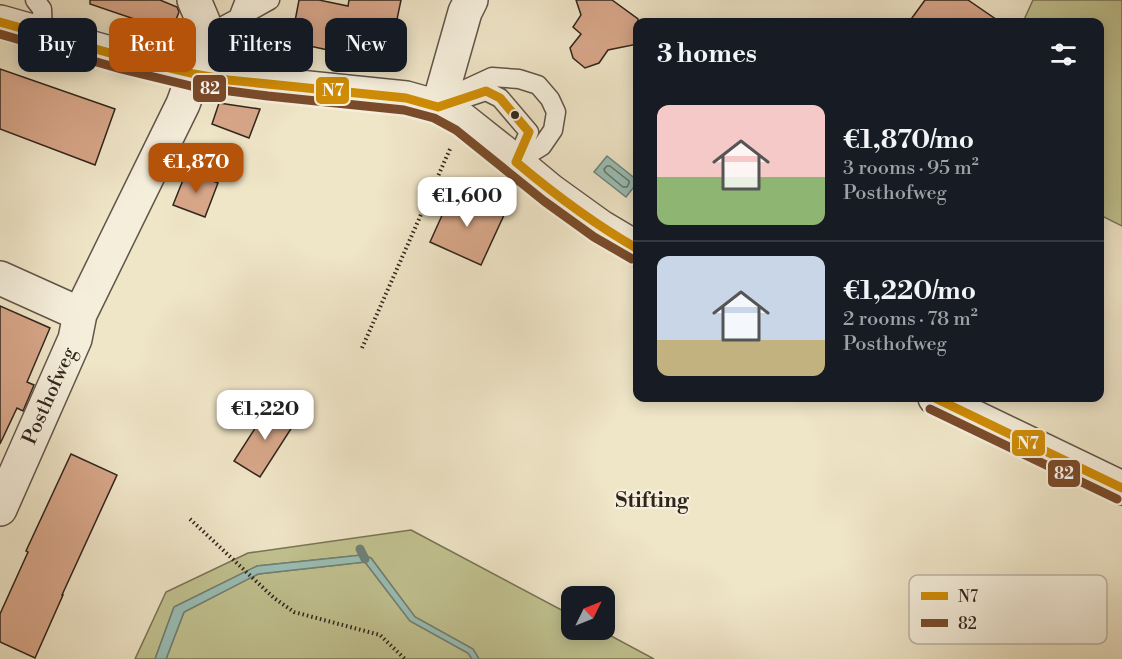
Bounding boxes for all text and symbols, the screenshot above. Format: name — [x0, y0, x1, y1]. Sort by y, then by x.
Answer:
chip: Buy — [18, 18, 97, 72]
chip: Rent — [109, 18, 196, 72]
chip: Filters — [208, 18, 313, 72]
chip: New — [325, 18, 407, 72]
text: 3 homes — [657, 38, 757, 70]
icon: filters — [1047, 38, 1080, 71]
line badge: 82 — [192, 74, 227, 103]
line badge: N7 — [315, 76, 350, 105]
text: 82 — [200, 79, 220, 99]
text: N7 — [322, 81, 345, 101]
unlabelled marker — [509, 109, 521, 121]
text: €1,870/mo — [843, 124, 974, 156]
icon: home — [705, 129, 777, 201]
pin: €1,870 — [147, 143, 245, 194]
text: €1,870 — [162, 150, 230, 175]
text: 3 rooms · 95 m² — [843, 156, 979, 181]
pin: €1,600 — [418, 177, 516, 228]
text: Posthofweg — [843, 181, 947, 206]
text: €1,600 — [432, 184, 502, 209]
text: €1,220/mo — [843, 275, 976, 307]
icon: home — [705, 280, 777, 352]
text: 2 rooms · 78 m² — [843, 307, 978, 332]
text: Posthofweg — [843, 332, 947, 357]
street label: Posthofweg — [17, 343, 83, 449]
pin: €1,220 — [216, 390, 314, 441]
text: €1,220 — [231, 397, 299, 422]
line badge: N7 — [1011, 429, 1046, 457]
text: N7 — [1017, 434, 1040, 454]
line badge: 82 — [1047, 459, 1081, 488]
text: 82 — [1054, 464, 1074, 484]
district label: Stifting — [615, 488, 690, 514]
legend — [909, 575, 1107, 644]
north arrow — [561, 586, 615, 640]
map controls — [561, 586, 615, 640]
text: N7 — [958, 587, 978, 607]
text: 82 — [958, 614, 977, 634]

